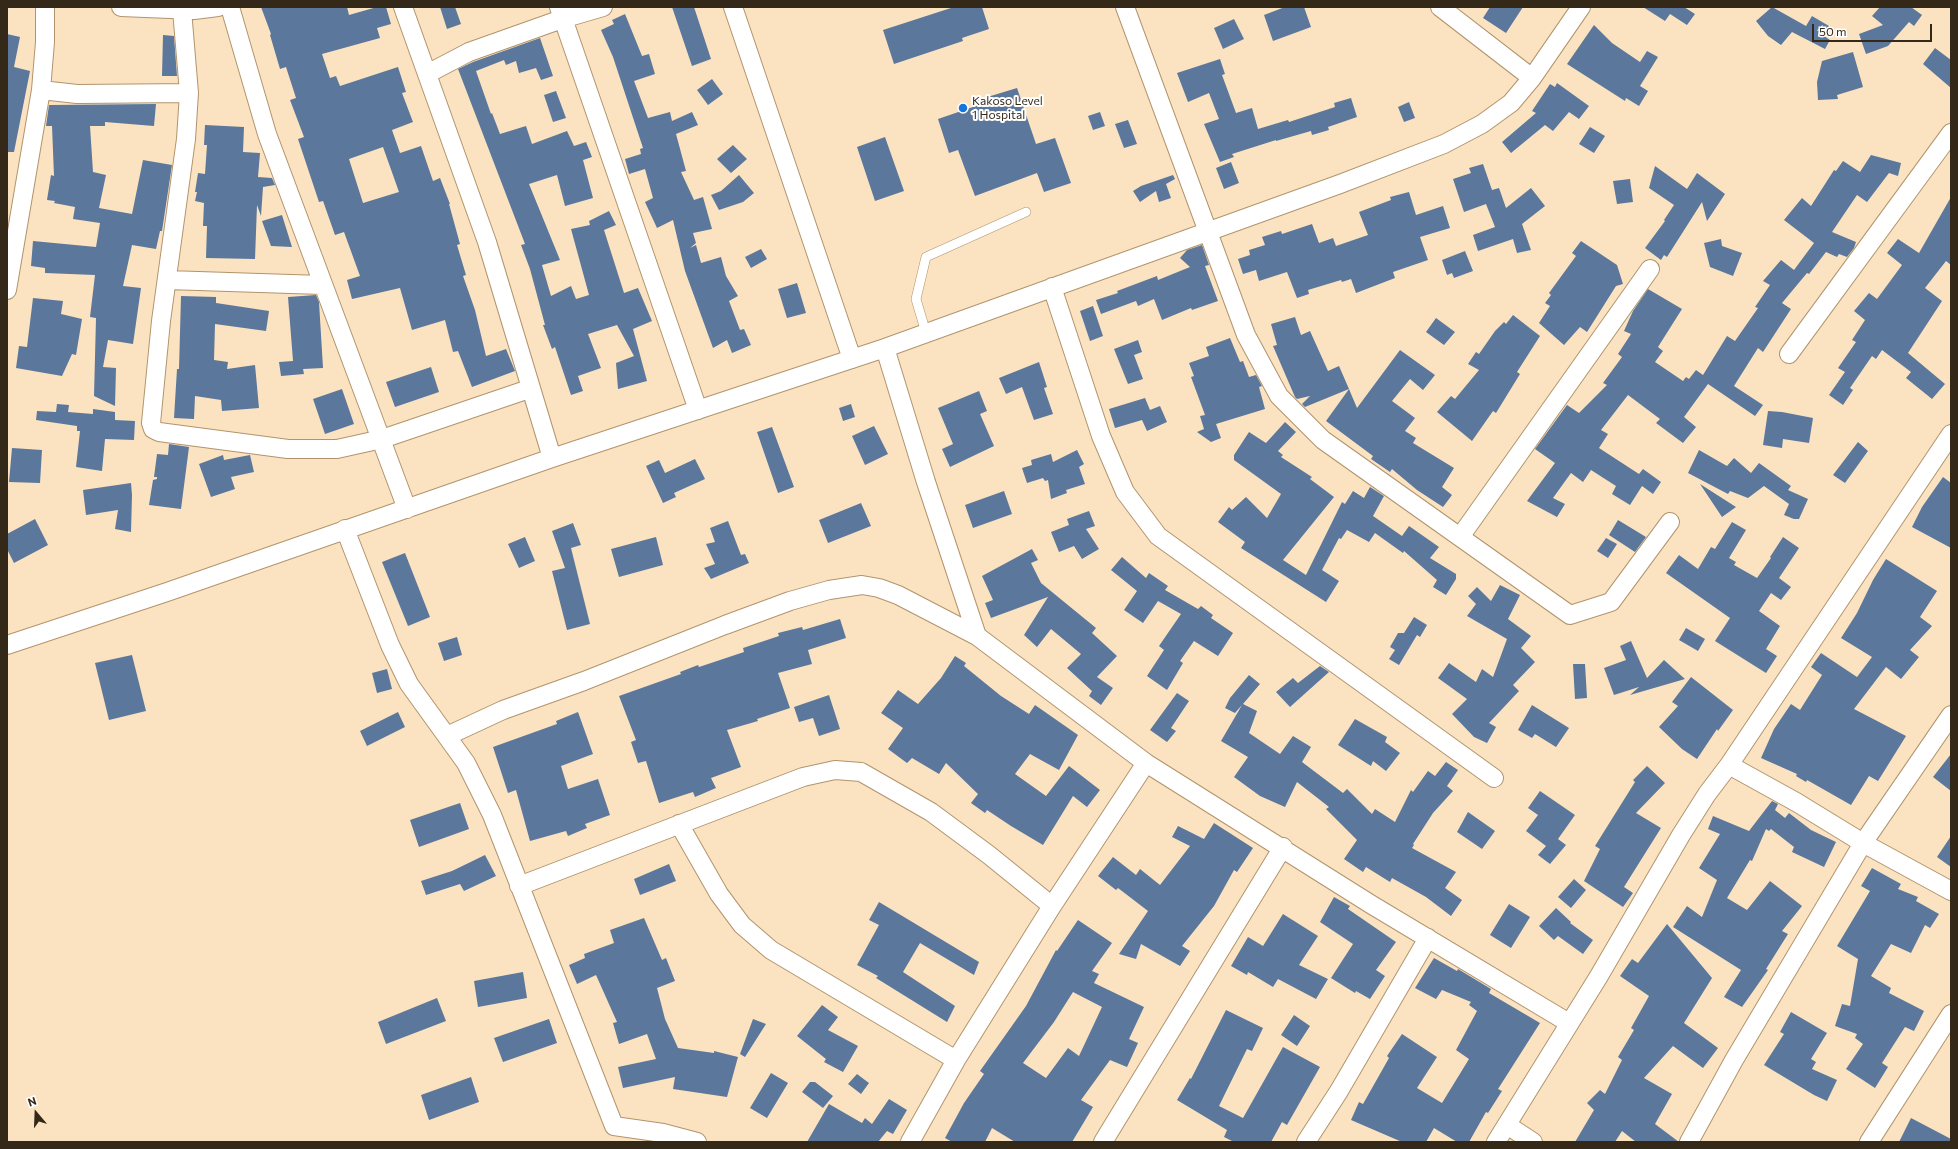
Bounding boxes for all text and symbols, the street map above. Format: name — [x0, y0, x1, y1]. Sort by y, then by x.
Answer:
scale bar — [1814, 16, 1934, 42]
text: 50 m — [1819, 24, 1847, 38]
place label: Kakoso Level 1 Hospital — [972, 94, 1043, 122]
marker: Kakoso Level 1 Hospital — [957, 102, 969, 114]
north arrow — [16, 1093, 56, 1133]
text: N — [26, 1094, 38, 1109]

